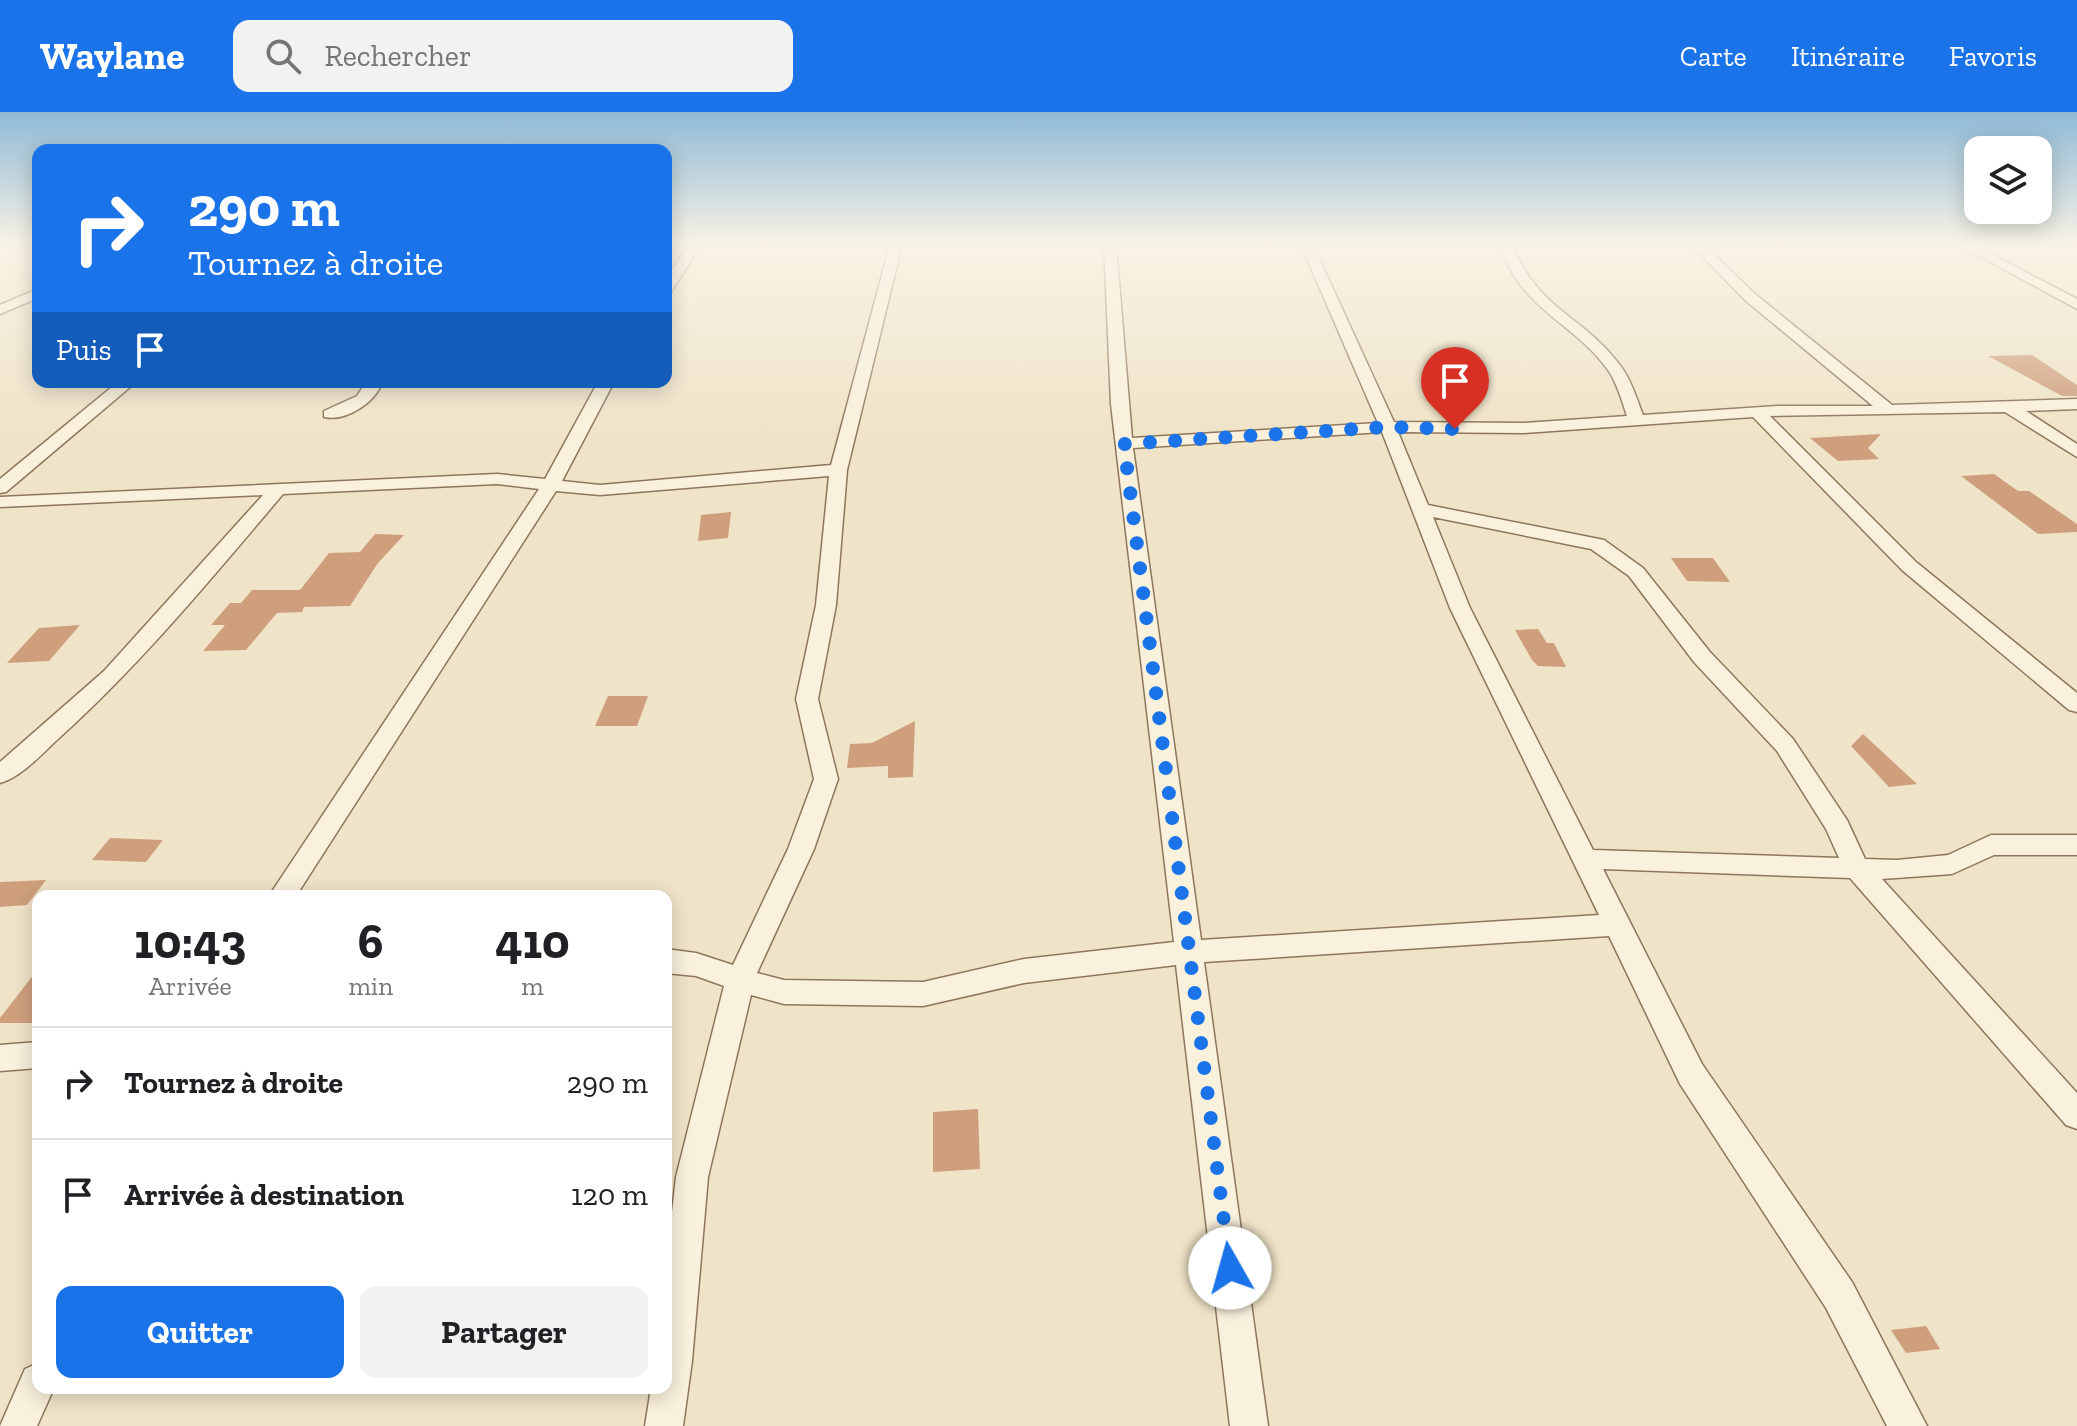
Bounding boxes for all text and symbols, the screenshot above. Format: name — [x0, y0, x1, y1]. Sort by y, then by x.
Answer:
search box — [233, 20, 793, 92]
text: Waylane — [40, 33, 185, 79]
icon: search — [261, 34, 305, 78]
text: Rechercher — [325, 38, 472, 74]
text: Carte — [1680, 40, 1747, 73]
text: Itinéraire — [1791, 40, 1905, 73]
text: Favoris — [1949, 40, 2037, 73]
map controls — [1964, 136, 2052, 224]
button: layers — [1964, 136, 2052, 224]
text: 290 m — [188, 173, 340, 240]
icon: right — [56, 176, 160, 280]
text: Tournez à droite — [188, 241, 444, 284]
icon: arrive — [128, 328, 172, 372]
text: Puis — [56, 332, 112, 368]
pin — [1421, 347, 1489, 429]
icon: arrive — [1433, 359, 1477, 403]
text: 10:43 — [134, 913, 246, 970]
text: 6 — [358, 913, 384, 970]
text: 410 — [495, 913, 570, 970]
text: Arrivée — [149, 970, 232, 1002]
text: min — [348, 970, 393, 1002]
text: m — [521, 970, 544, 1002]
icon: right — [56, 1061, 100, 1105]
text: Tournez à droite — [124, 1065, 343, 1101]
text: 290 m — [567, 1065, 648, 1101]
icon: arrive — [56, 1173, 100, 1217]
text: Arrivée à destination — [124, 1177, 404, 1213]
text: 120 m — [571, 1177, 648, 1213]
position arrow — [1188, 1226, 1272, 1310]
button: Quitter — [56, 1286, 344, 1378]
button: Partager — [360, 1286, 648, 1378]

